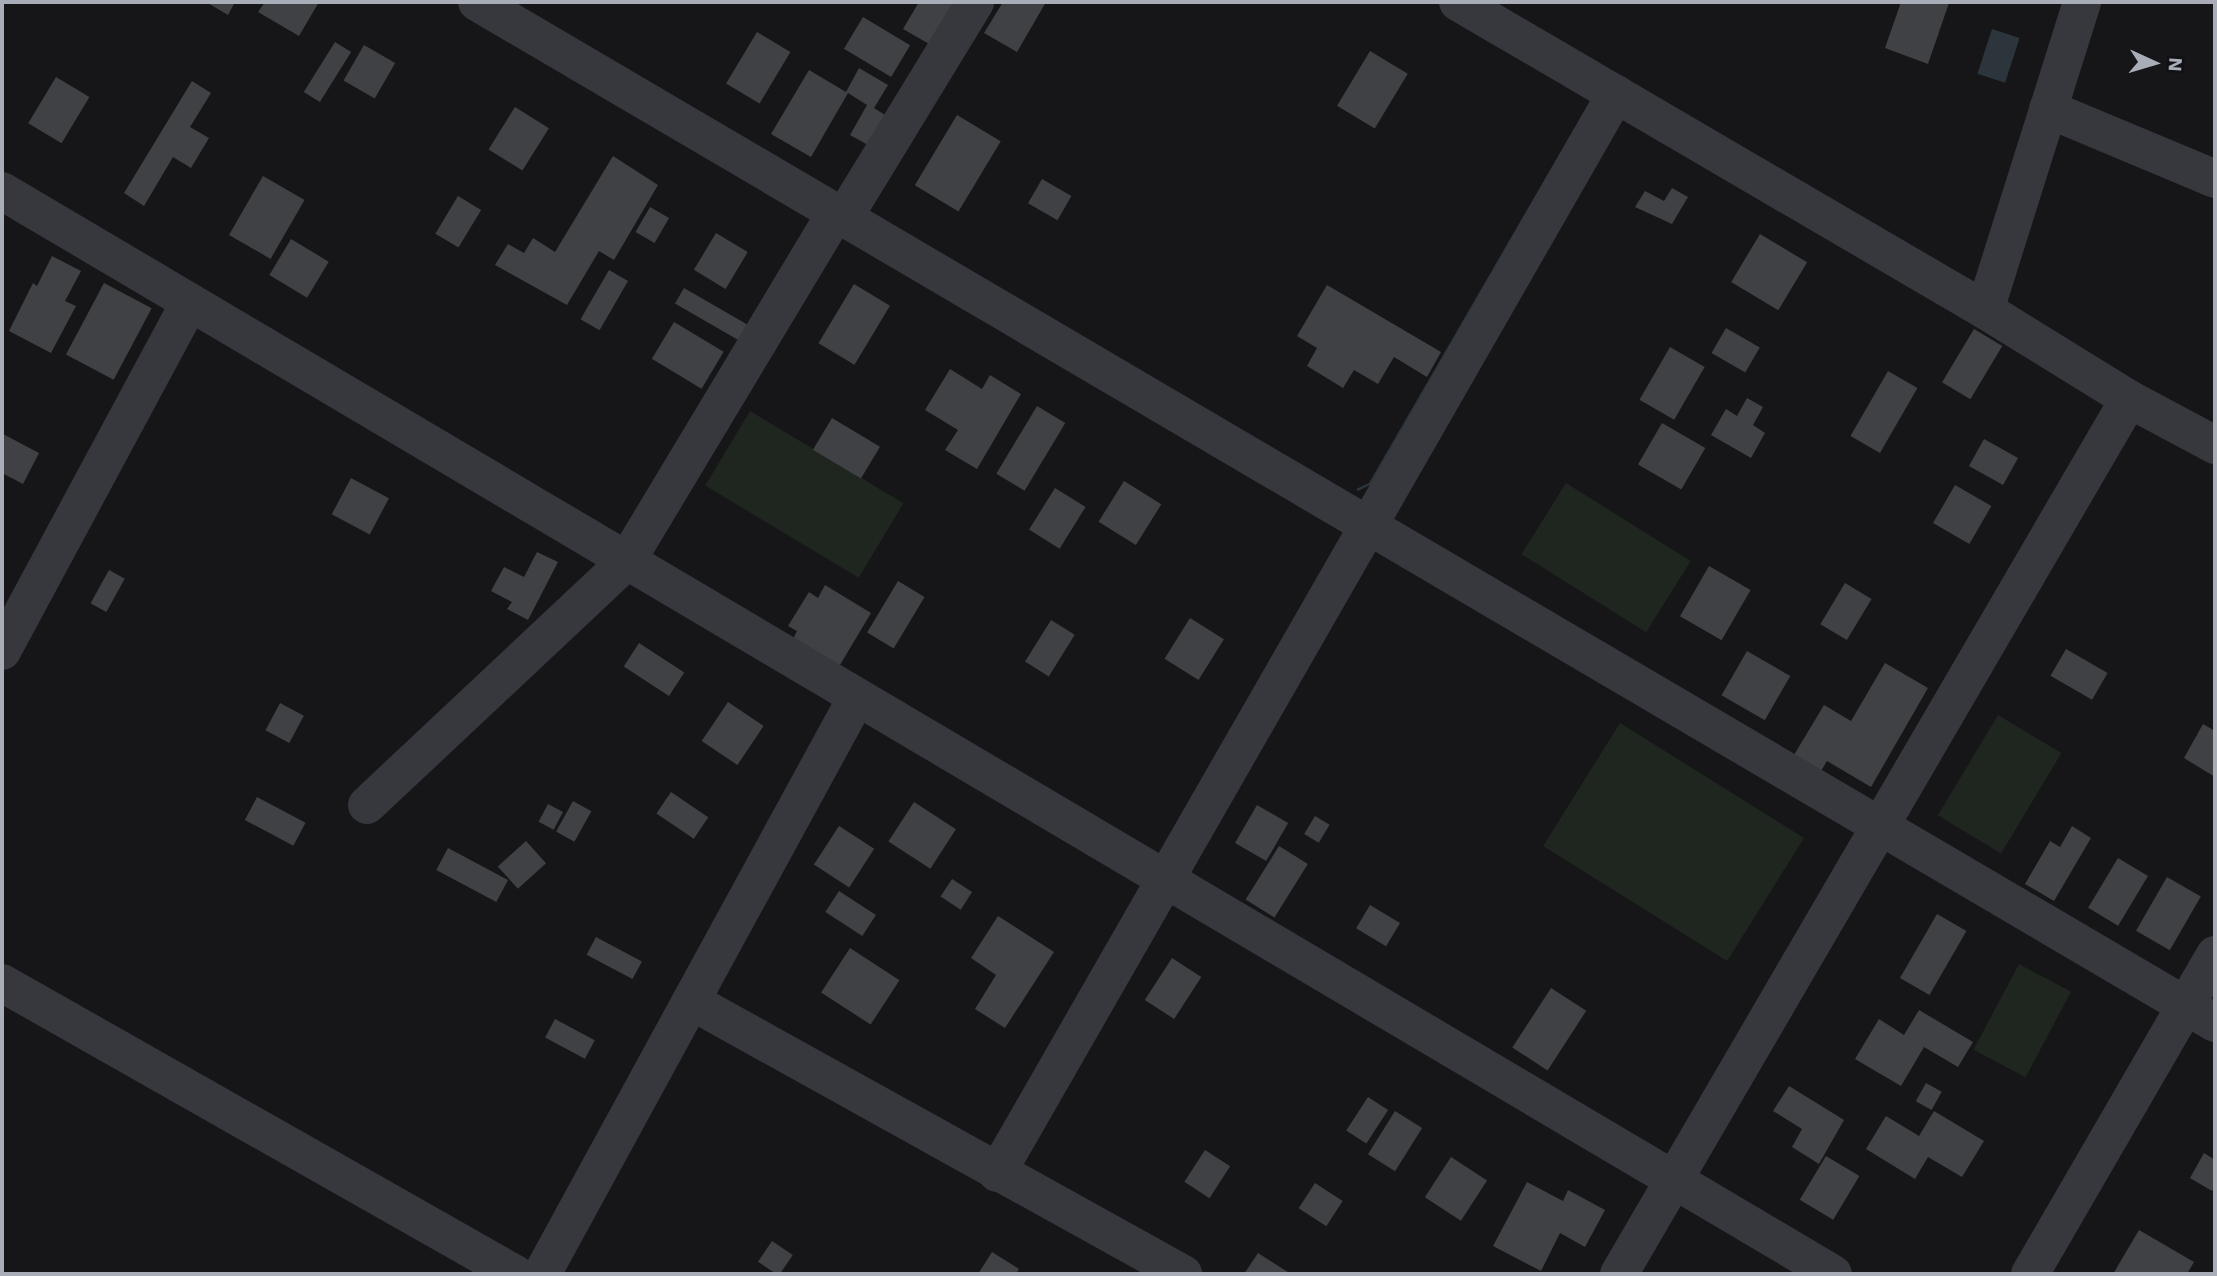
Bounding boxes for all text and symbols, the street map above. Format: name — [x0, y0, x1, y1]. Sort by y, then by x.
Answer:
north arrow — [2119, 28, 2189, 98]
text: N — [2163, 57, 2187, 72]

